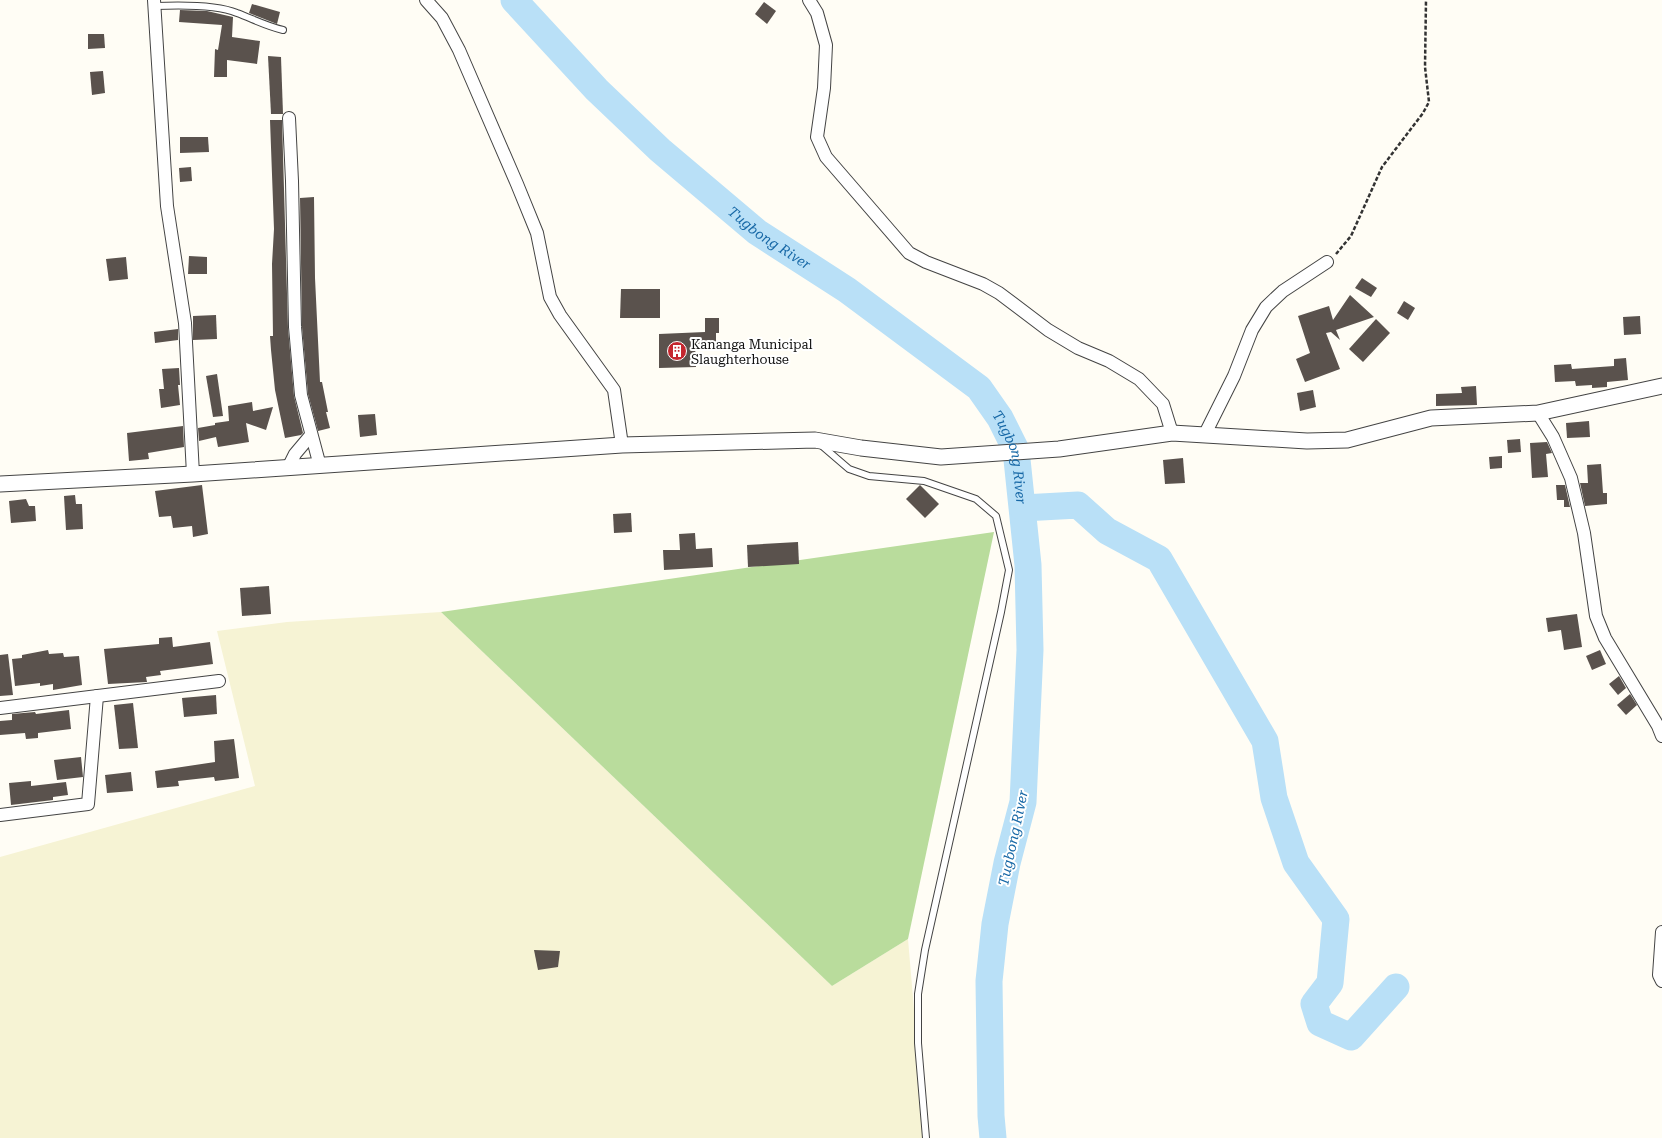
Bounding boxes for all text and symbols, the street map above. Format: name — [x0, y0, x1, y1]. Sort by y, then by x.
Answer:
water label: Tugbong River — [725, 203, 814, 273]
place label: Kananga Municipal Slaughterhouse — [691, 337, 812, 367]
building icon: Kananga Municipal Slaughterhouse — [666, 340, 688, 362]
water label: Tugbong River — [989, 407, 1030, 505]
water label: Tugbong River — [995, 789, 1031, 887]

